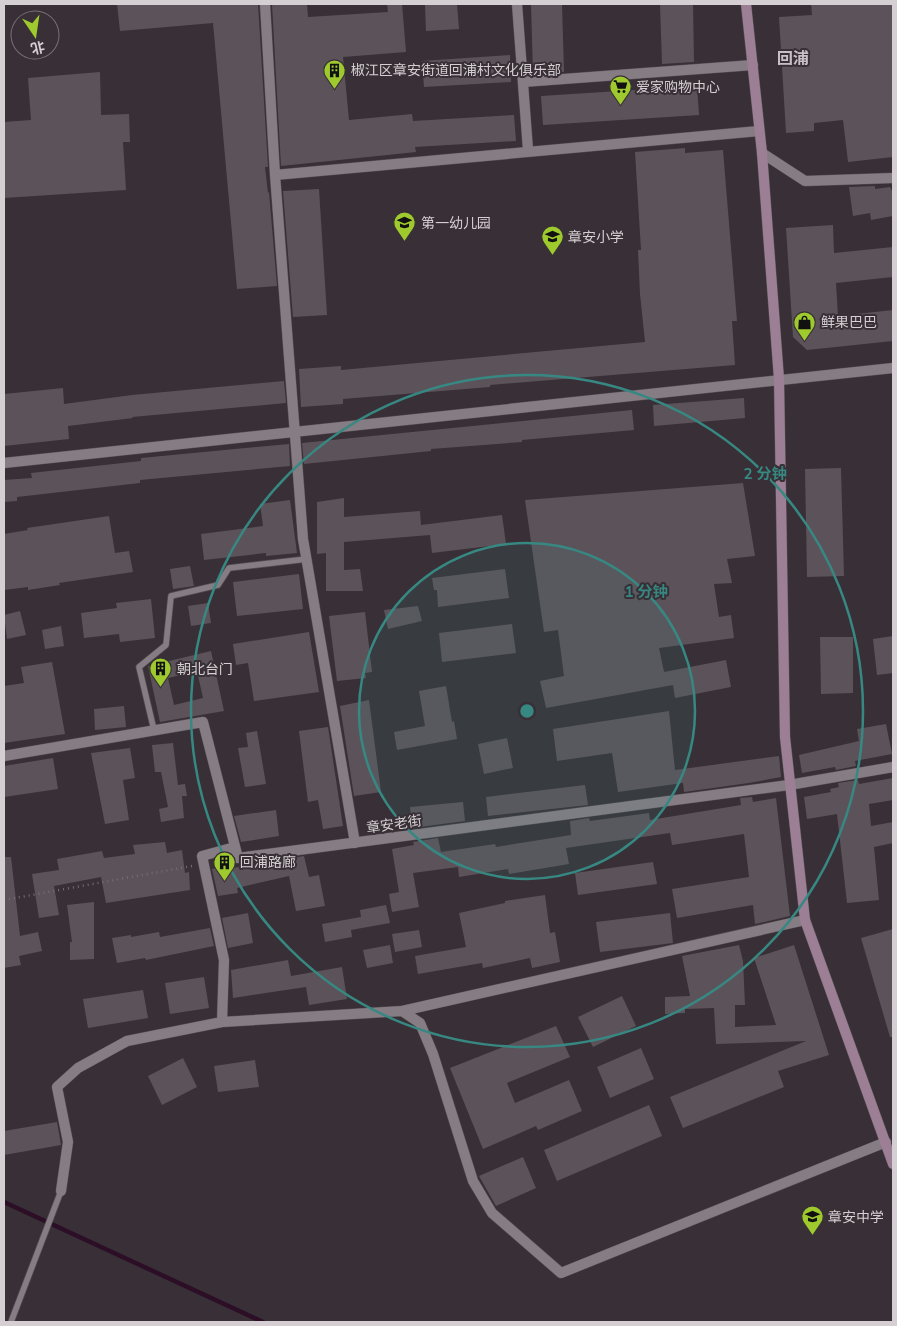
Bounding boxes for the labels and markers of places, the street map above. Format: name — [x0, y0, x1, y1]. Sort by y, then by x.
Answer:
building icon: 椒江区章安街道回浦村文化俱乐部 — [323, 58, 347, 89]
place label: 椒江区章安街道回浦村文化俱乐部 — [351, 61, 561, 79]
supermarket icon: 爱家购物中心 — [608, 75, 632, 106]
place label: 爱家购物中心 — [636, 78, 720, 96]
school or university icon: 第一幼儿园 — [393, 211, 417, 242]
place label: 第一幼儿园 — [421, 214, 491, 232]
school or university icon: 章安小学 — [540, 225, 564, 256]
place label: 章安小学 — [568, 228, 624, 246]
shop icon: 鲜果巴巴 — [793, 310, 817, 341]
place label: 鲜果巴巴 — [821, 313, 877, 331]
building icon: 朝北台门 — [149, 657, 173, 688]
place label: 朝北台门 — [177, 660, 233, 678]
centre of rings — [518, 702, 536, 720]
building icon: 回浦路廊 — [212, 850, 236, 881]
place label: 回浦路廊 — [240, 853, 296, 871]
school or university icon: 章安中学 — [800, 1205, 824, 1236]
place label: 章安中学 — [828, 1208, 884, 1226]

